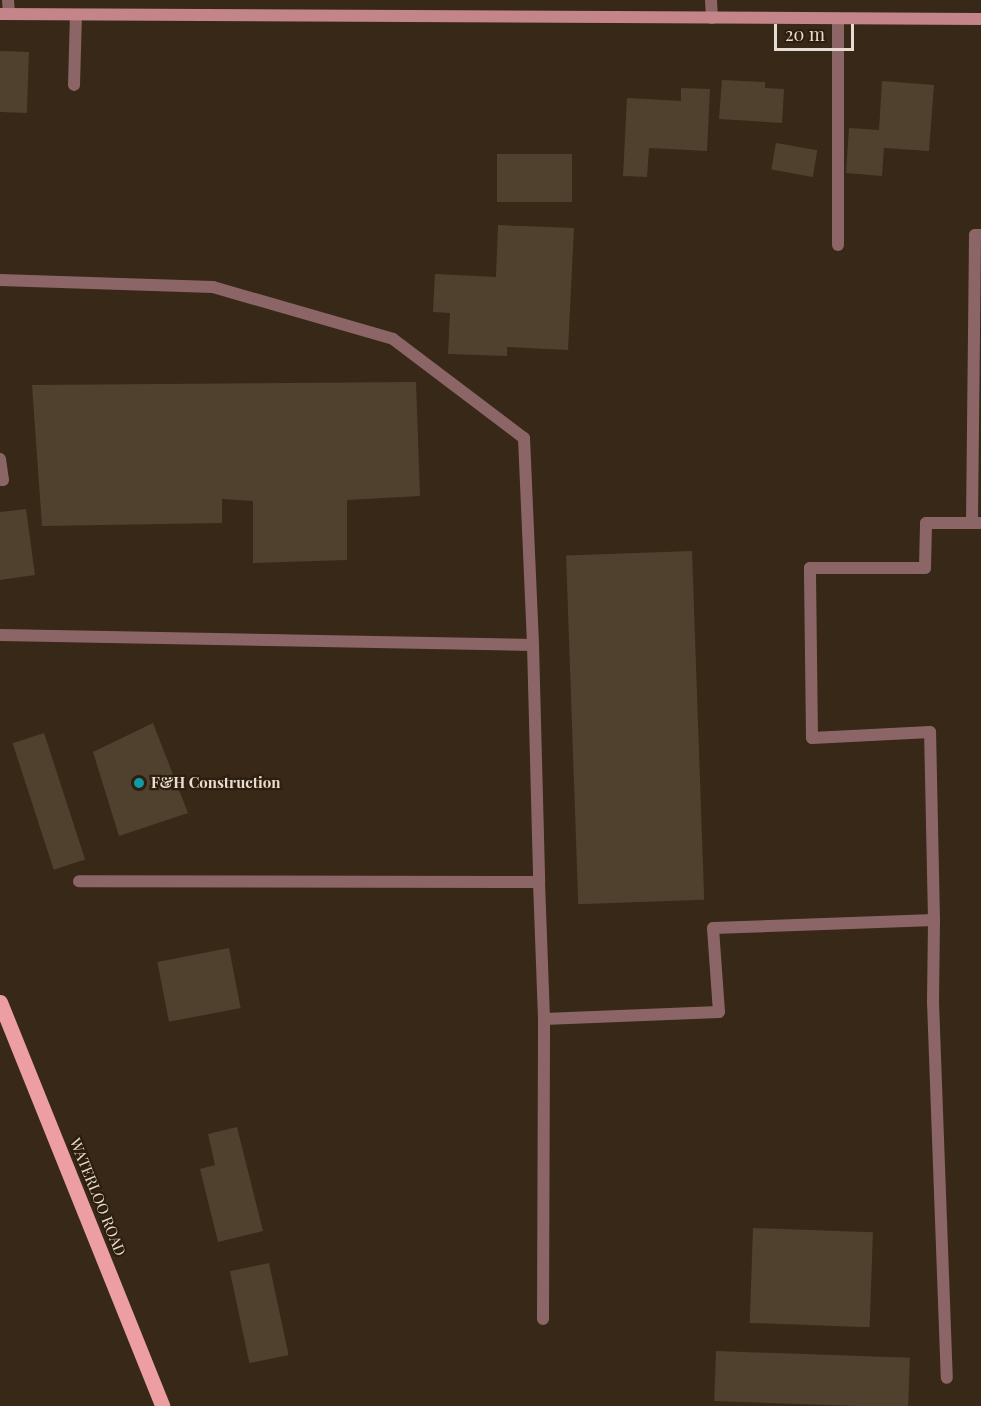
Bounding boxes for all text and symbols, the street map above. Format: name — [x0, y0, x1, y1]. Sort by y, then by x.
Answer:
scale bar — [777, 12, 856, 50]
text: 20 m — [785, 22, 825, 46]
place label: F&H Construction — [151, 774, 280, 792]
marker: F&H Construction — [132, 776, 146, 790]
street label: WATERLOO ROAD — [66, 1136, 130, 1258]

